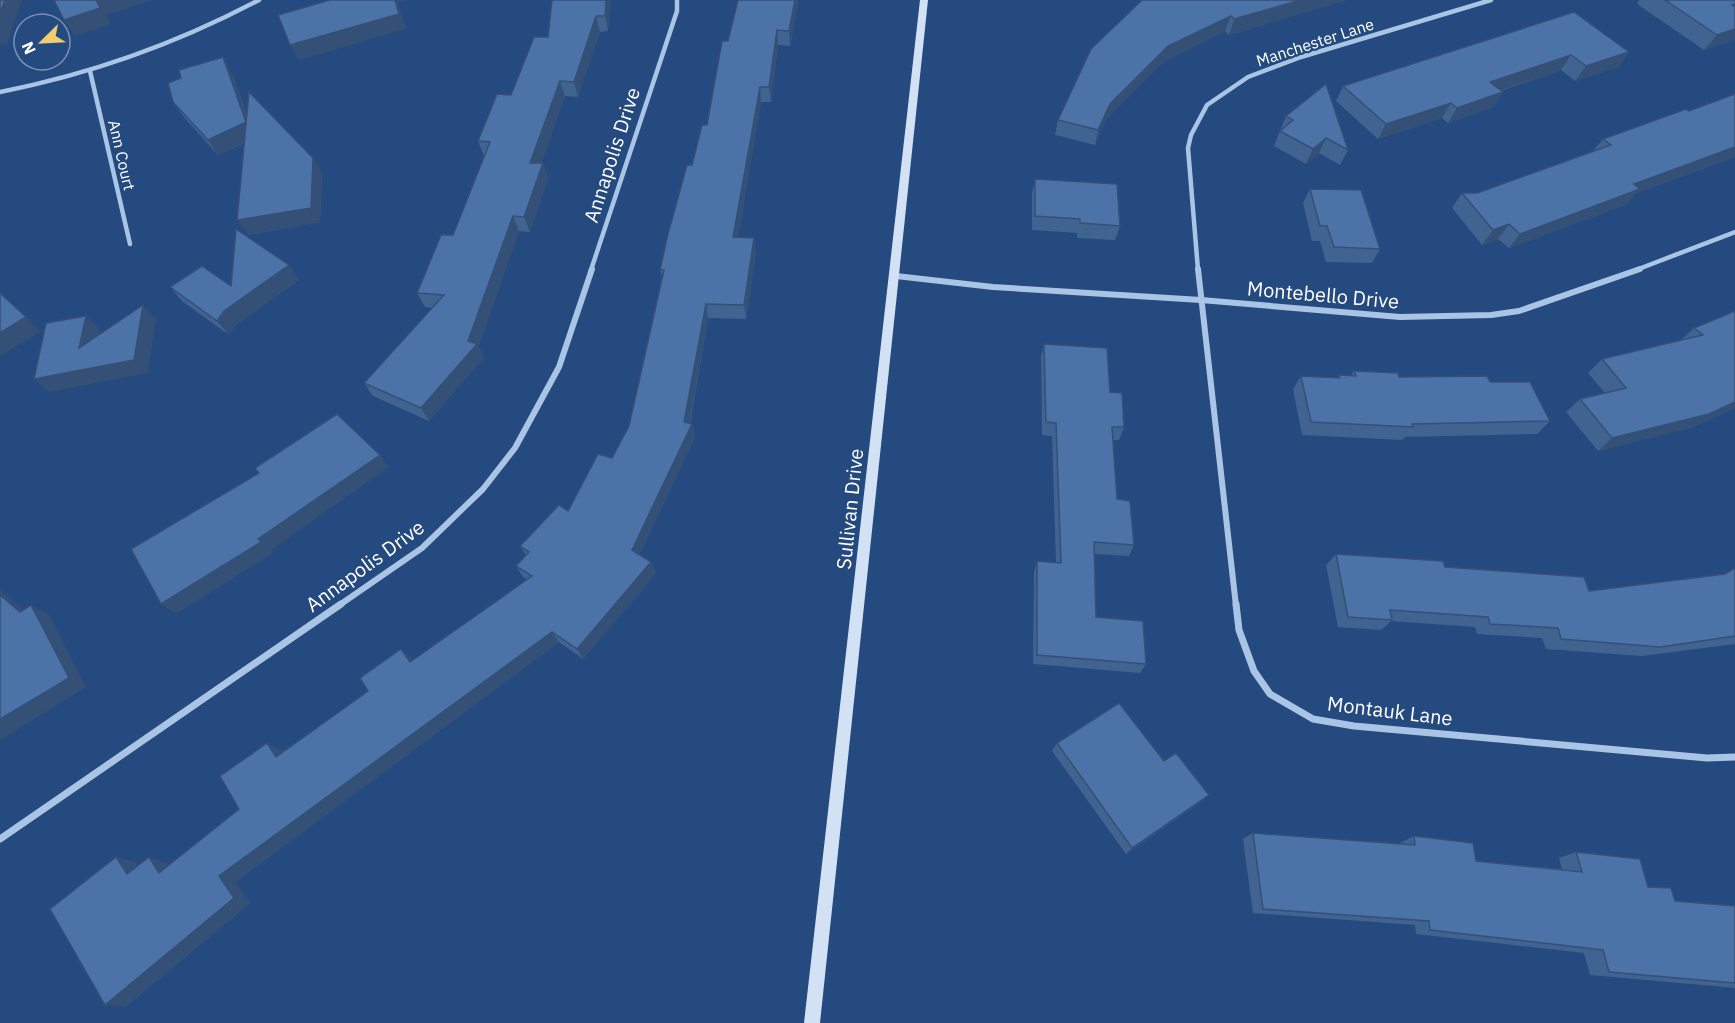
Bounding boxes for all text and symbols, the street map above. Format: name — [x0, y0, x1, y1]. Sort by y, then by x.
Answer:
north arrow — [12, 12, 72, 72]
street label: Manchester Lane — [1254, 13, 1377, 70]
text: N — [17, 39, 40, 57]
street label: Annapolis Drive — [577, 84, 646, 226]
street label: Ann Court — [104, 118, 140, 192]
street label: Montebello Drive — [1246, 274, 1400, 315]
street label: Sullivan Drive — [830, 447, 869, 571]
street label: Annapolis Drive — [300, 513, 429, 618]
street label: Montauk Lane — [1326, 689, 1454, 732]

